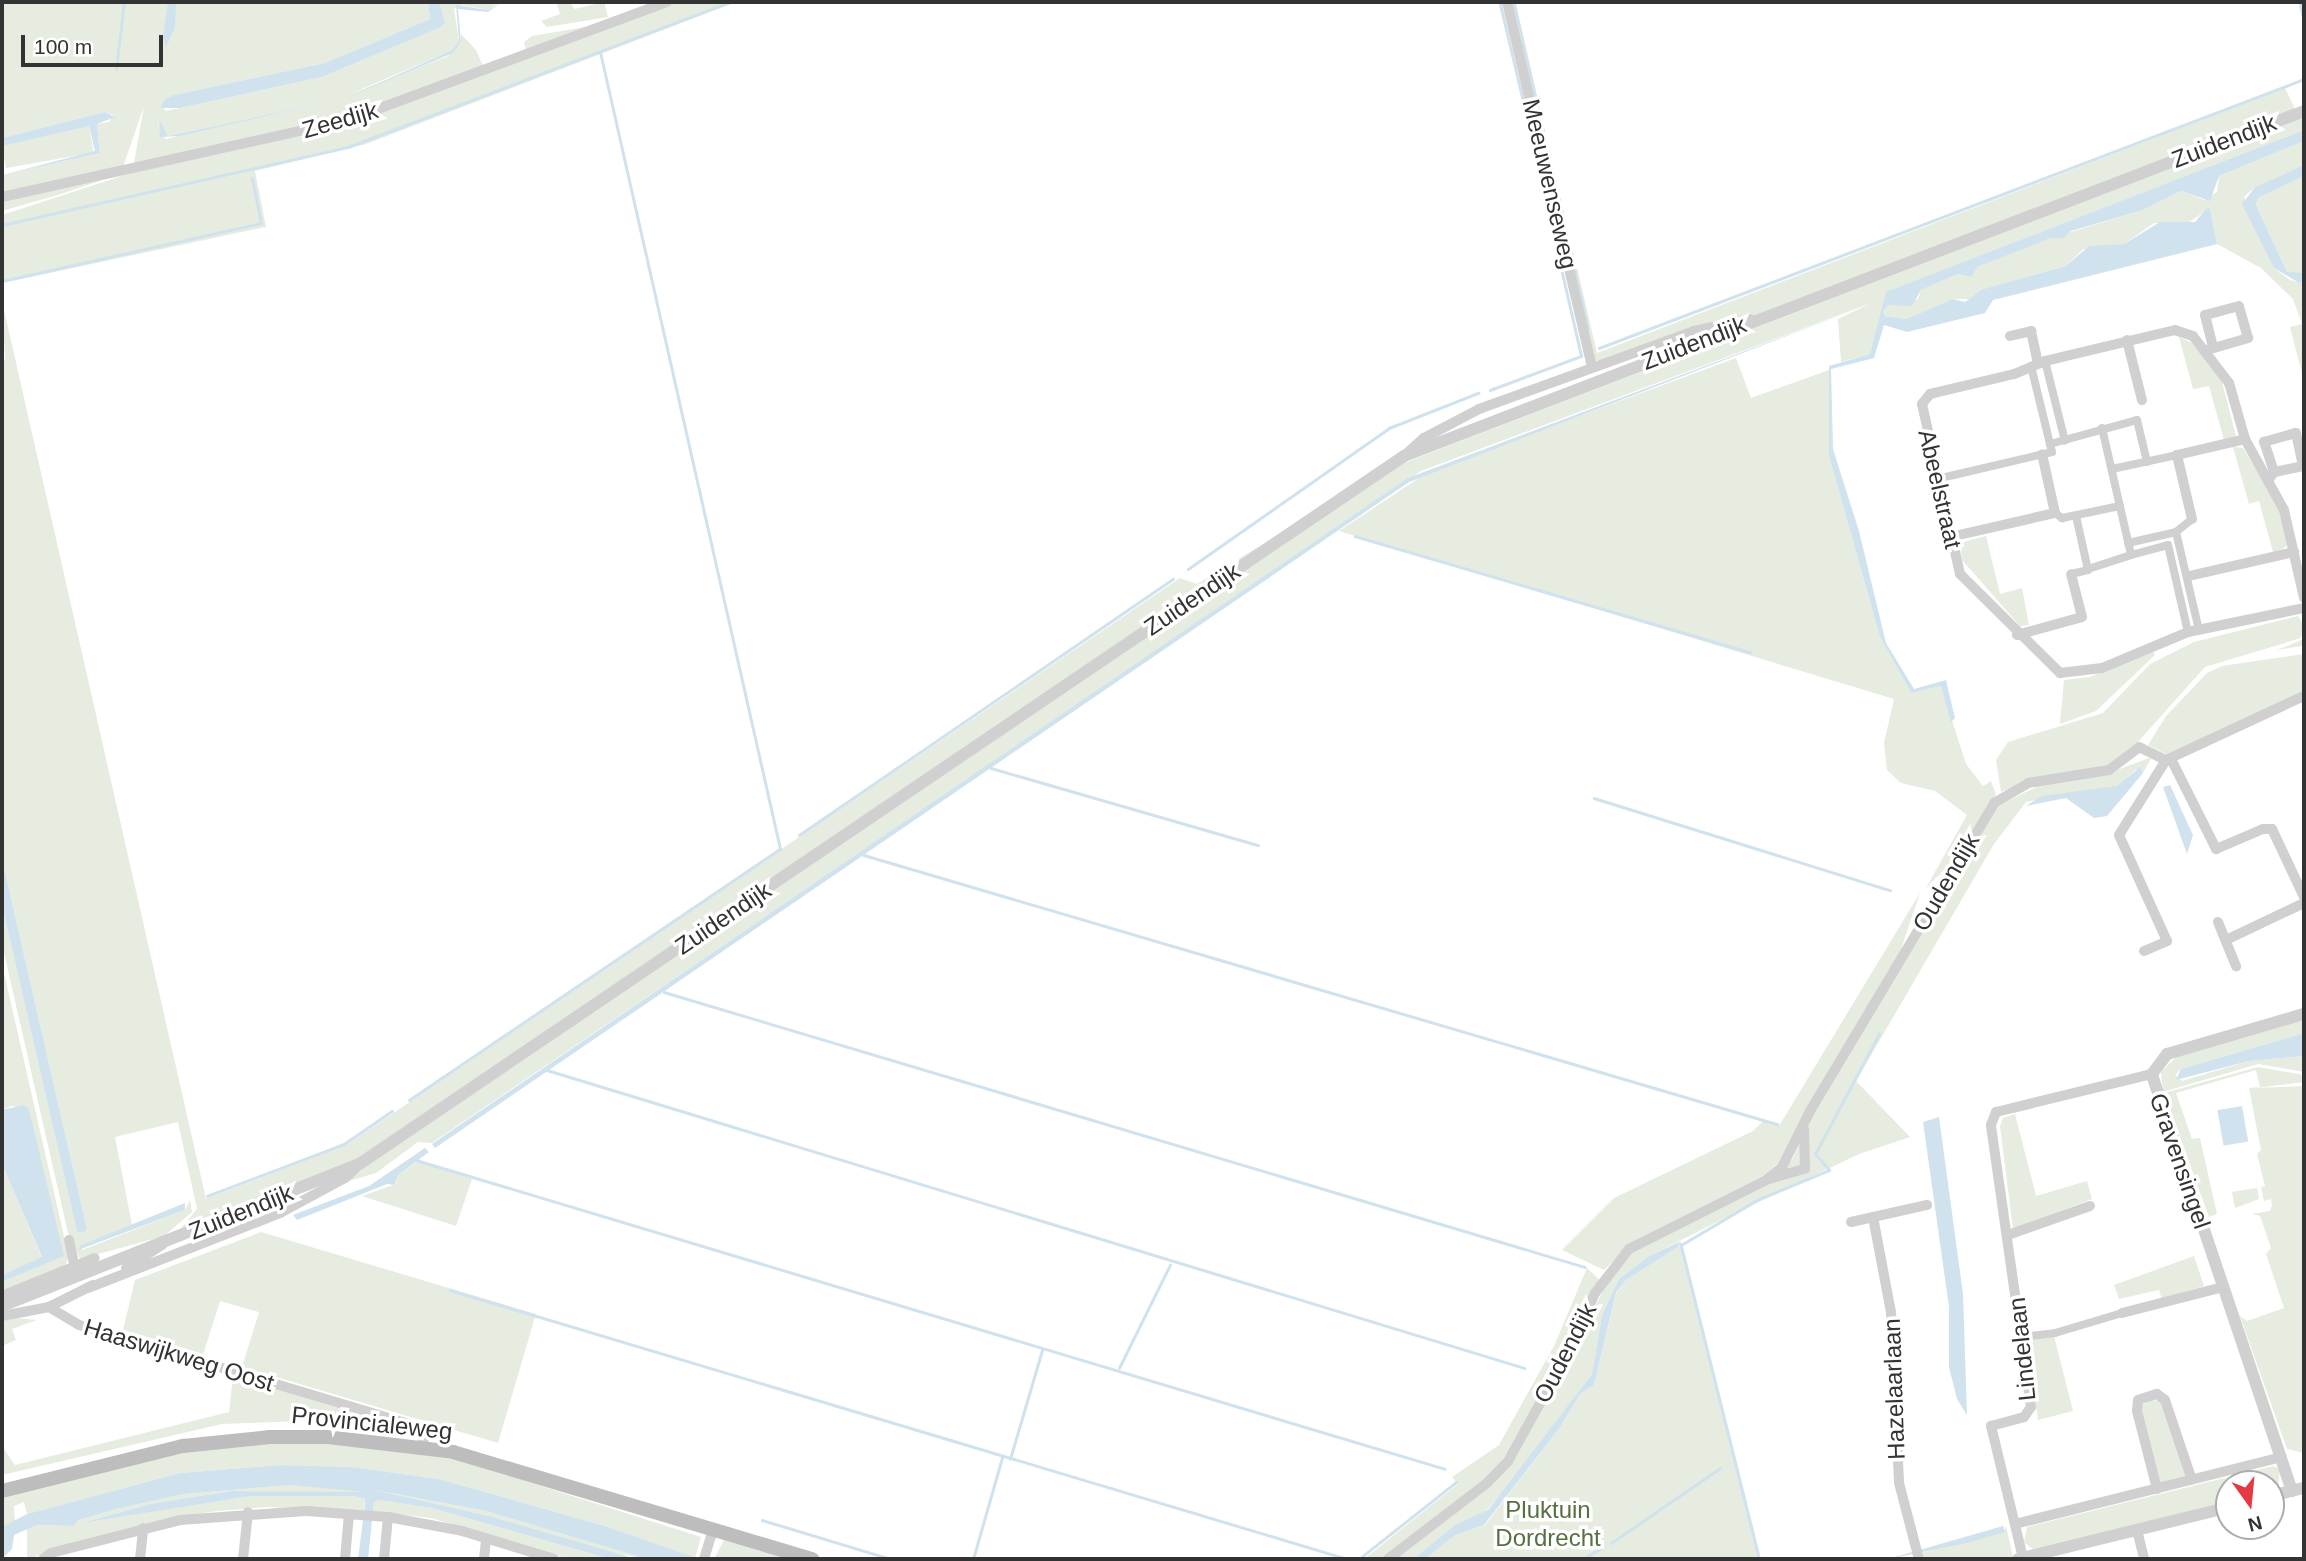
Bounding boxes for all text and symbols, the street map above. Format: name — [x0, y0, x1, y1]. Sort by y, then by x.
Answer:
scale bar — [24, 21, 166, 65]
text: 100 m — [34, 35, 92, 58]
street label: Zeedijk — [299, 95, 381, 145]
street label: Meeuwenseweg — [1516, 96, 1584, 272]
street label: Zuidendijk — [2168, 108, 2280, 174]
street label: Zuidendijk — [1638, 310, 1750, 376]
street label: Abeelstraat — [1912, 427, 1968, 551]
street label: Zuidendijk — [1139, 556, 1245, 642]
street label: Oudendijk — [1907, 828, 1985, 936]
street label: Zuidendijk — [670, 875, 776, 961]
street label: Gravensingel — [2143, 1089, 2217, 1233]
street label: Zuidendijk — [185, 1178, 297, 1246]
street label: Lindelaan — [2002, 1296, 2042, 1402]
street label: Oudendijk — [1528, 1298, 1602, 1408]
street label: Haaswijkweg Oost — [80, 1312, 278, 1398]
street label: Hazelaarlaan — [1877, 1318, 1911, 1460]
street label: Provincialeweg — [290, 1400, 454, 1446]
north arrow — [2215, 1470, 2285, 1540]
park label: Pluktuin Dordrecht — [1495, 1496, 1601, 1552]
text: N — [2246, 1512, 2264, 1536]

